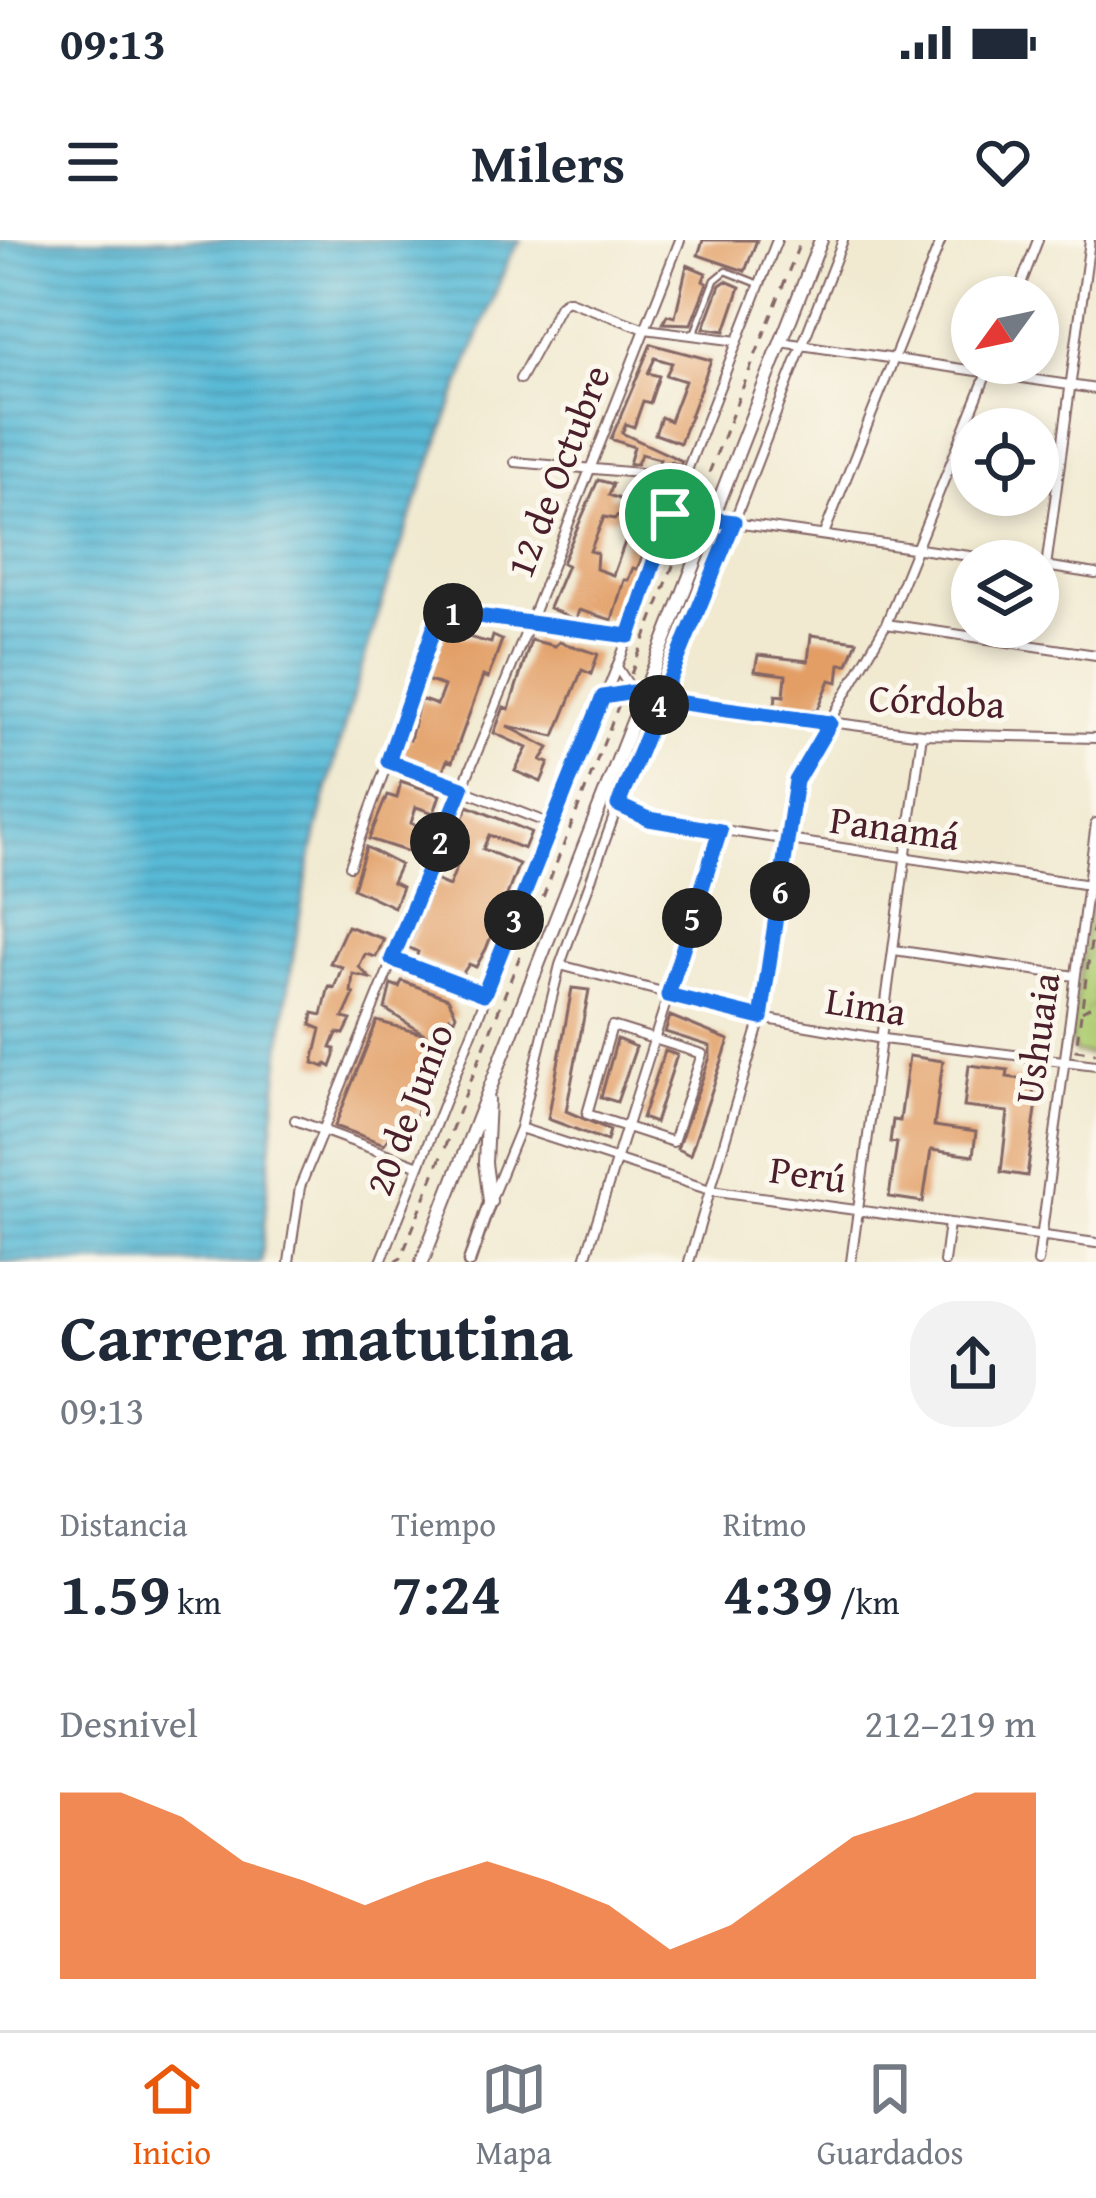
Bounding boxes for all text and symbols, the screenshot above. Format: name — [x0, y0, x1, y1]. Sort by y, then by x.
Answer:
text: 09:13 — [60, 10, 166, 75]
text: Milers — [471, 123, 625, 202]
icon: menu — [60, 129, 126, 195]
icon: heart — [970, 129, 1036, 195]
north arrow — [951, 276, 1059, 384]
map controls — [951, 276, 1059, 648]
street label: 12 de Octubre — [490, 356, 624, 586]
button: locate — [951, 408, 1059, 516]
pin — [619, 463, 721, 565]
icon: arrive — [637, 481, 703, 547]
button: layers — [951, 540, 1059, 648]
pin: 1 — [423, 583, 483, 643]
text: 1 — [444, 589, 462, 637]
street label: Córdoba — [868, 668, 1007, 732]
pin: 4 — [629, 675, 689, 735]
text: 4 — [650, 681, 668, 729]
street label: Panamá — [827, 790, 964, 864]
pin: 2 — [410, 812, 470, 872]
text: 2 — [431, 818, 449, 866]
pin: 6 — [750, 861, 810, 921]
text: 6 — [771, 867, 789, 915]
pin: 5 — [662, 888, 722, 948]
pin: 3 — [484, 890, 544, 950]
text: 5 — [683, 894, 701, 942]
text: 3 — [505, 896, 523, 944]
street label: Ushuaia — [999, 968, 1073, 1107]
street label: Lima — [822, 971, 911, 1040]
street label: 20 de Junio — [349, 1015, 467, 1203]
street label: Perú — [766, 1139, 850, 1207]
text: Carrera matutina — [60, 1287, 573, 1384]
button: share — [910, 1301, 1036, 1427]
text: 09:13 — [60, 1381, 145, 1438]
text: Distancia — [60, 1500, 188, 1548]
text: Tiempo — [391, 1500, 496, 1548]
text: Ritmo — [723, 1500, 806, 1548]
text: 1.59 — [60, 1548, 170, 1636]
text: 7:24 — [391, 1548, 502, 1636]
text: 4:39 — [723, 1548, 833, 1636]
text: km — [170, 1578, 221, 1626]
text: /km — [833, 1578, 899, 1626]
text: Desnivel — [60, 1694, 198, 1751]
text: 212–219 m — [864, 1694, 1036, 1751]
tab: Inicio — [132, 2056, 211, 2176]
tab: Mapa — [476, 2056, 552, 2176]
tab: Guardados — [817, 2056, 964, 2176]

